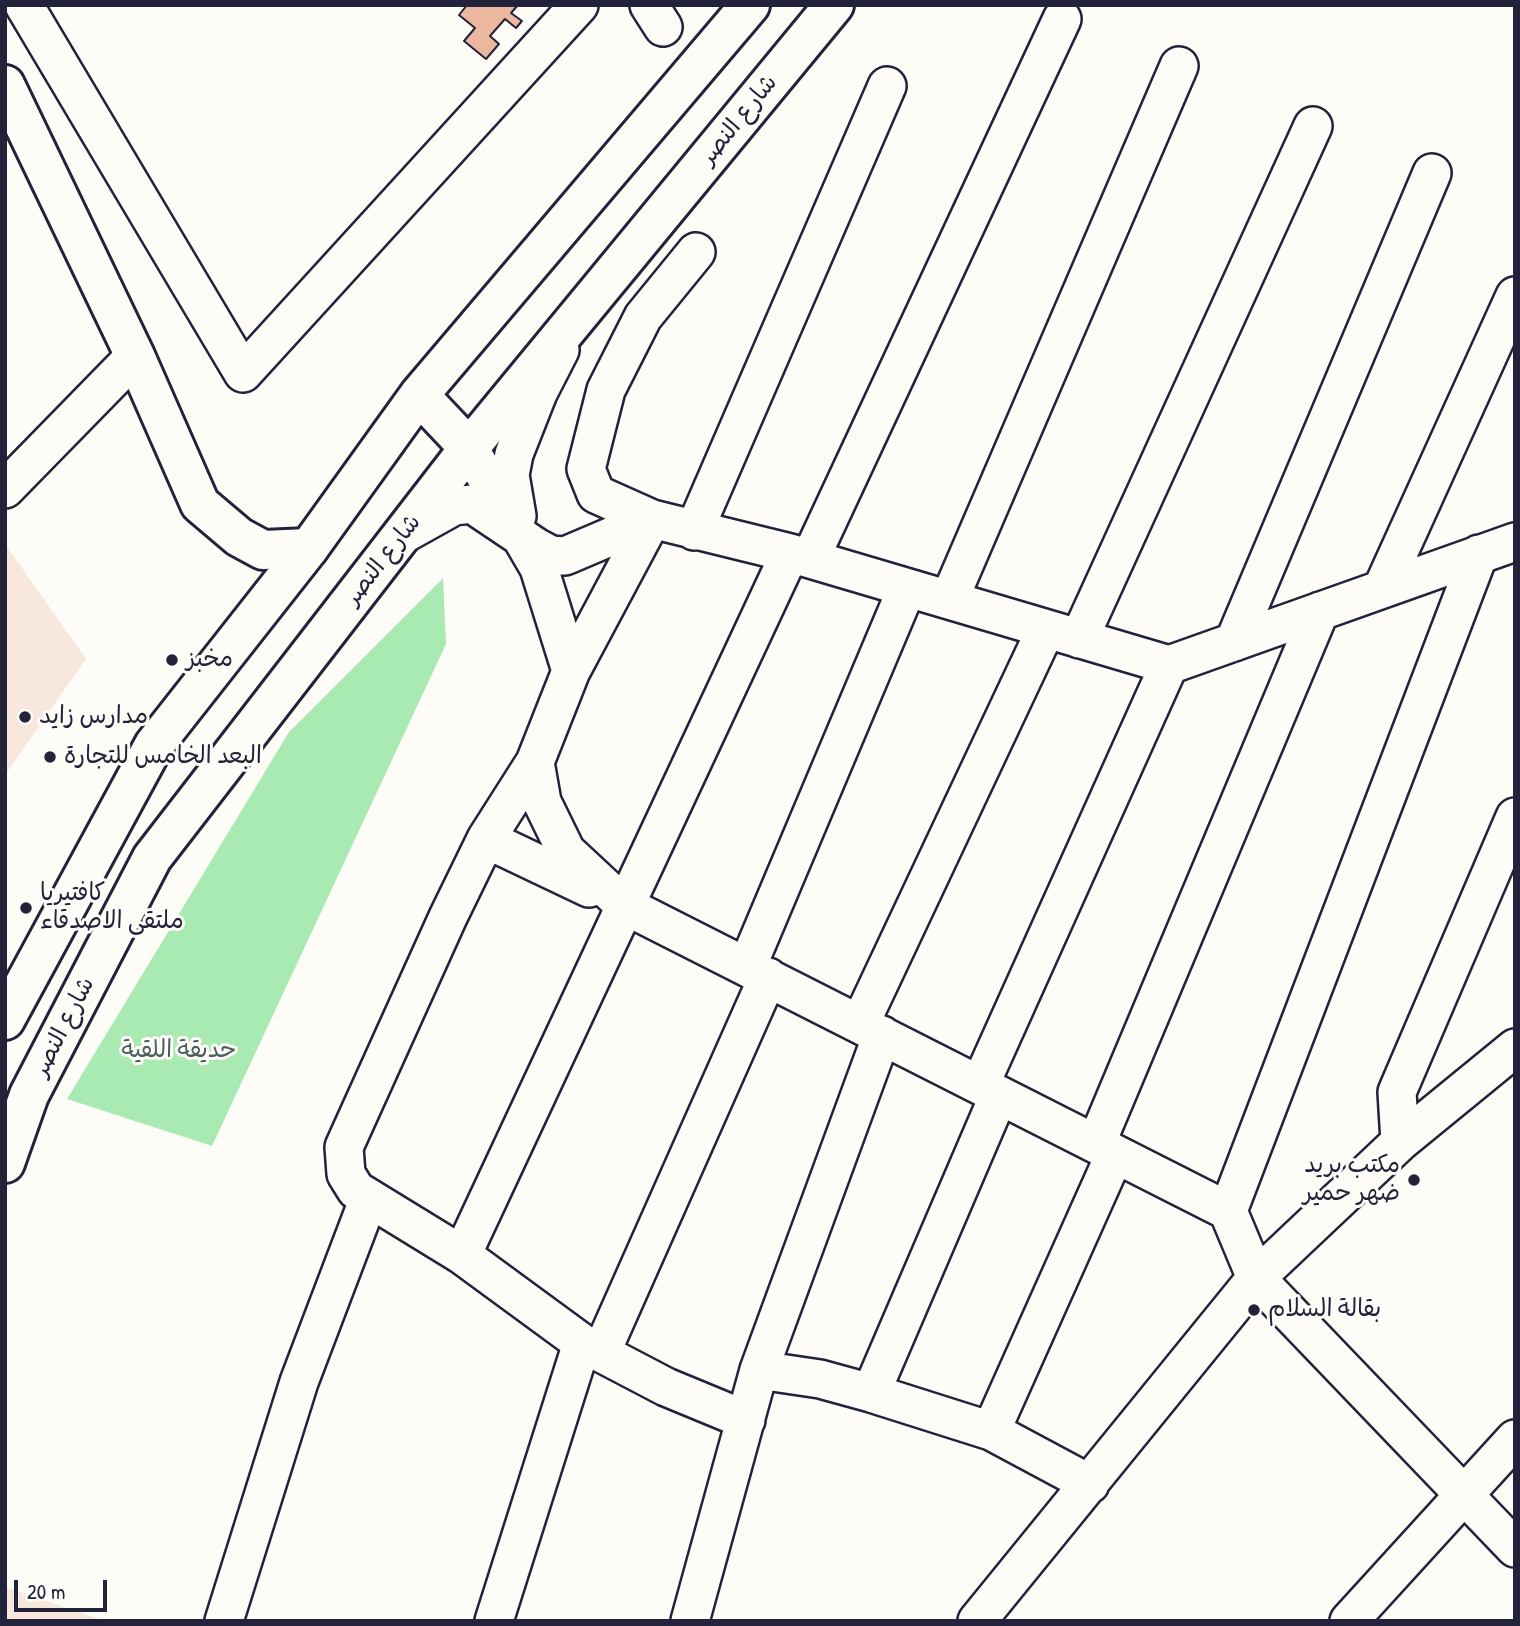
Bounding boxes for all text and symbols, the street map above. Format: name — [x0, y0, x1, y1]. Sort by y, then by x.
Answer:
street label: شارع النصر — [694, 69, 784, 171]
street label: شارع النصر — [339, 509, 427, 611]
place label: مخبز — [186, 646, 233, 674]
marker: مخبز — [164, 652, 180, 668]
place label: مدارس زايد — [39, 703, 148, 731]
marker: مدارس زايد — [17, 709, 33, 725]
place label: البعد الخامس للتجارة — [64, 743, 262, 771]
marker: البعد الخامس للتجارة — [42, 749, 58, 765]
place label: كافتيريا ملتقى الاصدقاء — [40, 880, 184, 936]
marker: كافتيريا ملتقى الاصدقاء — [18, 900, 34, 916]
street label: شارع النصر — [27, 973, 101, 1081]
park label: حديقة اللقية — [122, 1037, 236, 1065]
place label: مكتب بريد ضهر حمير — [1303, 1152, 1400, 1208]
marker: مكتب بريد ضهر حمير — [1406, 1172, 1422, 1188]
place label: بقالة السلام — [1268, 1296, 1381, 1324]
marker: بقالة السلام — [1246, 1302, 1262, 1318]
scale bar — [18, 1566, 110, 1610]
text: 20 m — [27, 1577, 65, 1606]

